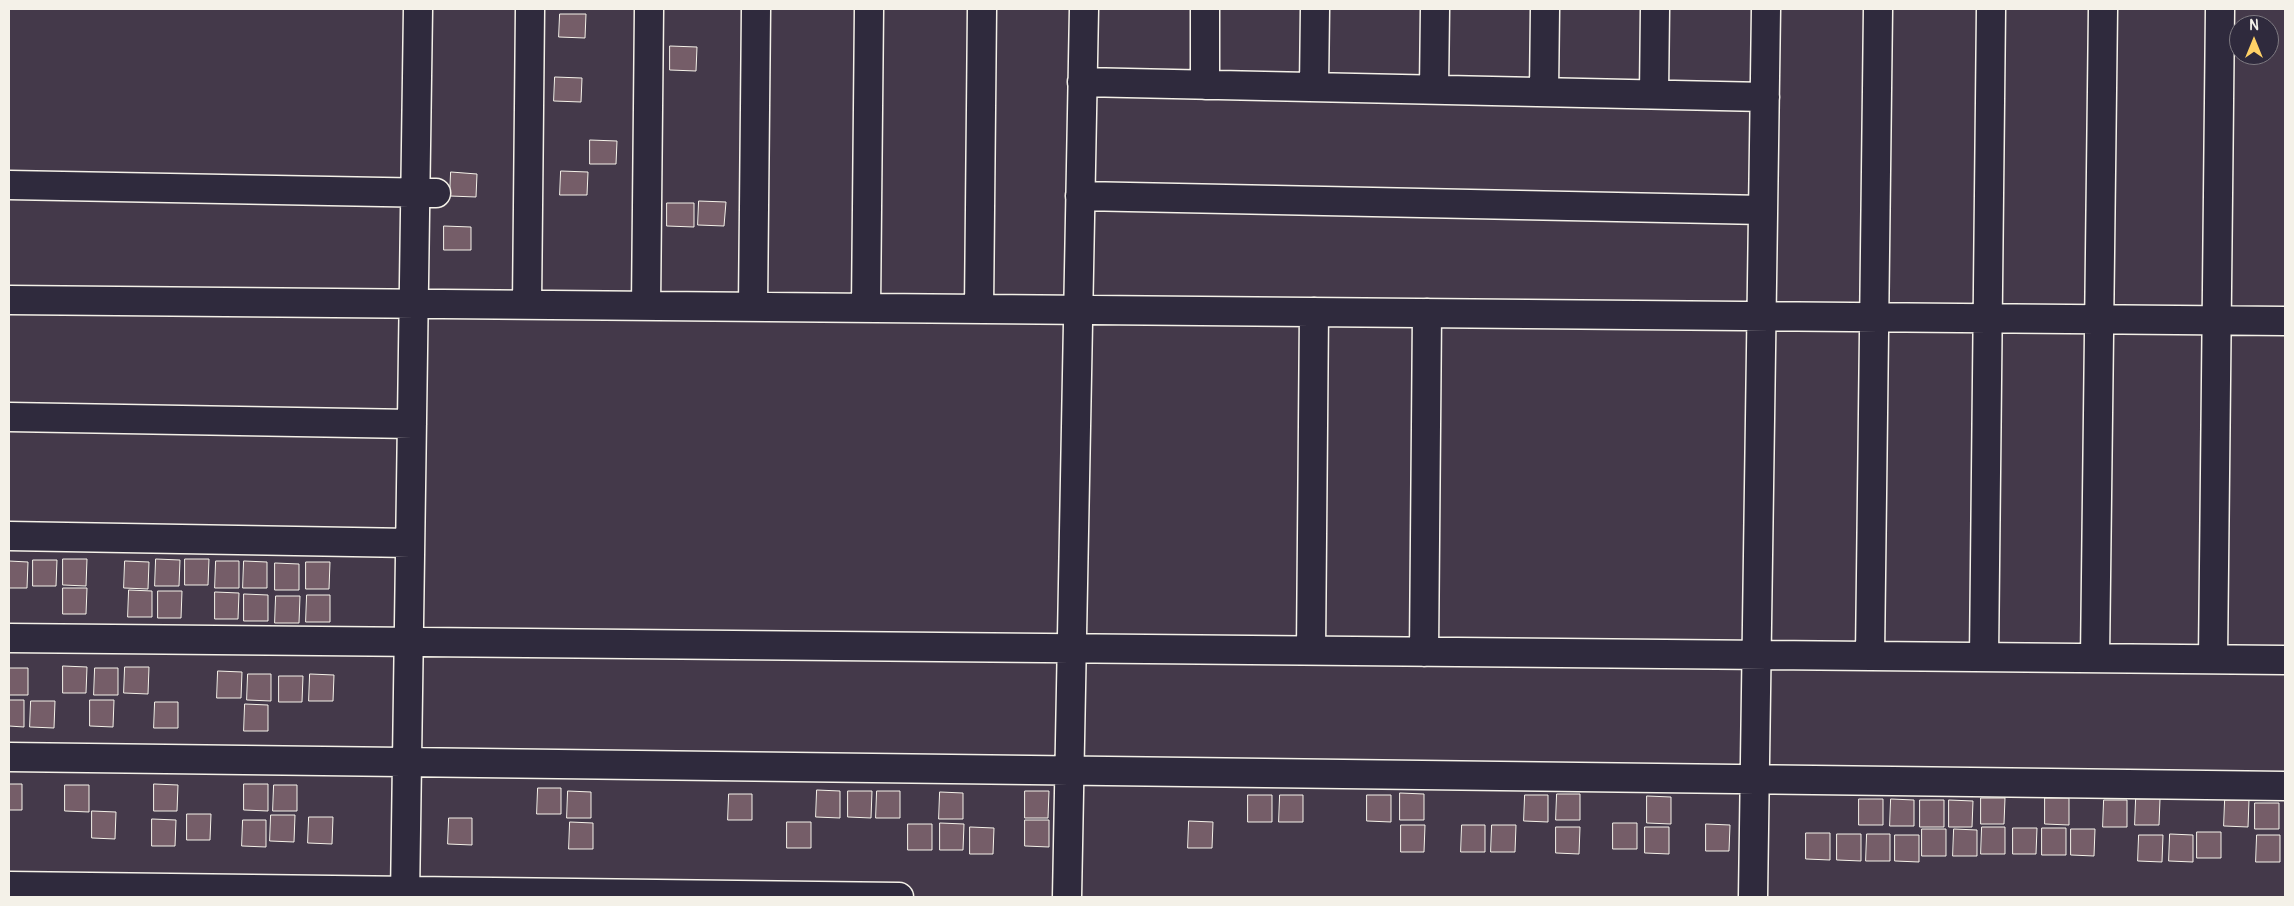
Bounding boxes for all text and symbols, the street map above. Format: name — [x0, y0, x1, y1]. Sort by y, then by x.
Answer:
north arrow — [2229, 15, 2279, 65]
text: N — [2249, 17, 2259, 34]

